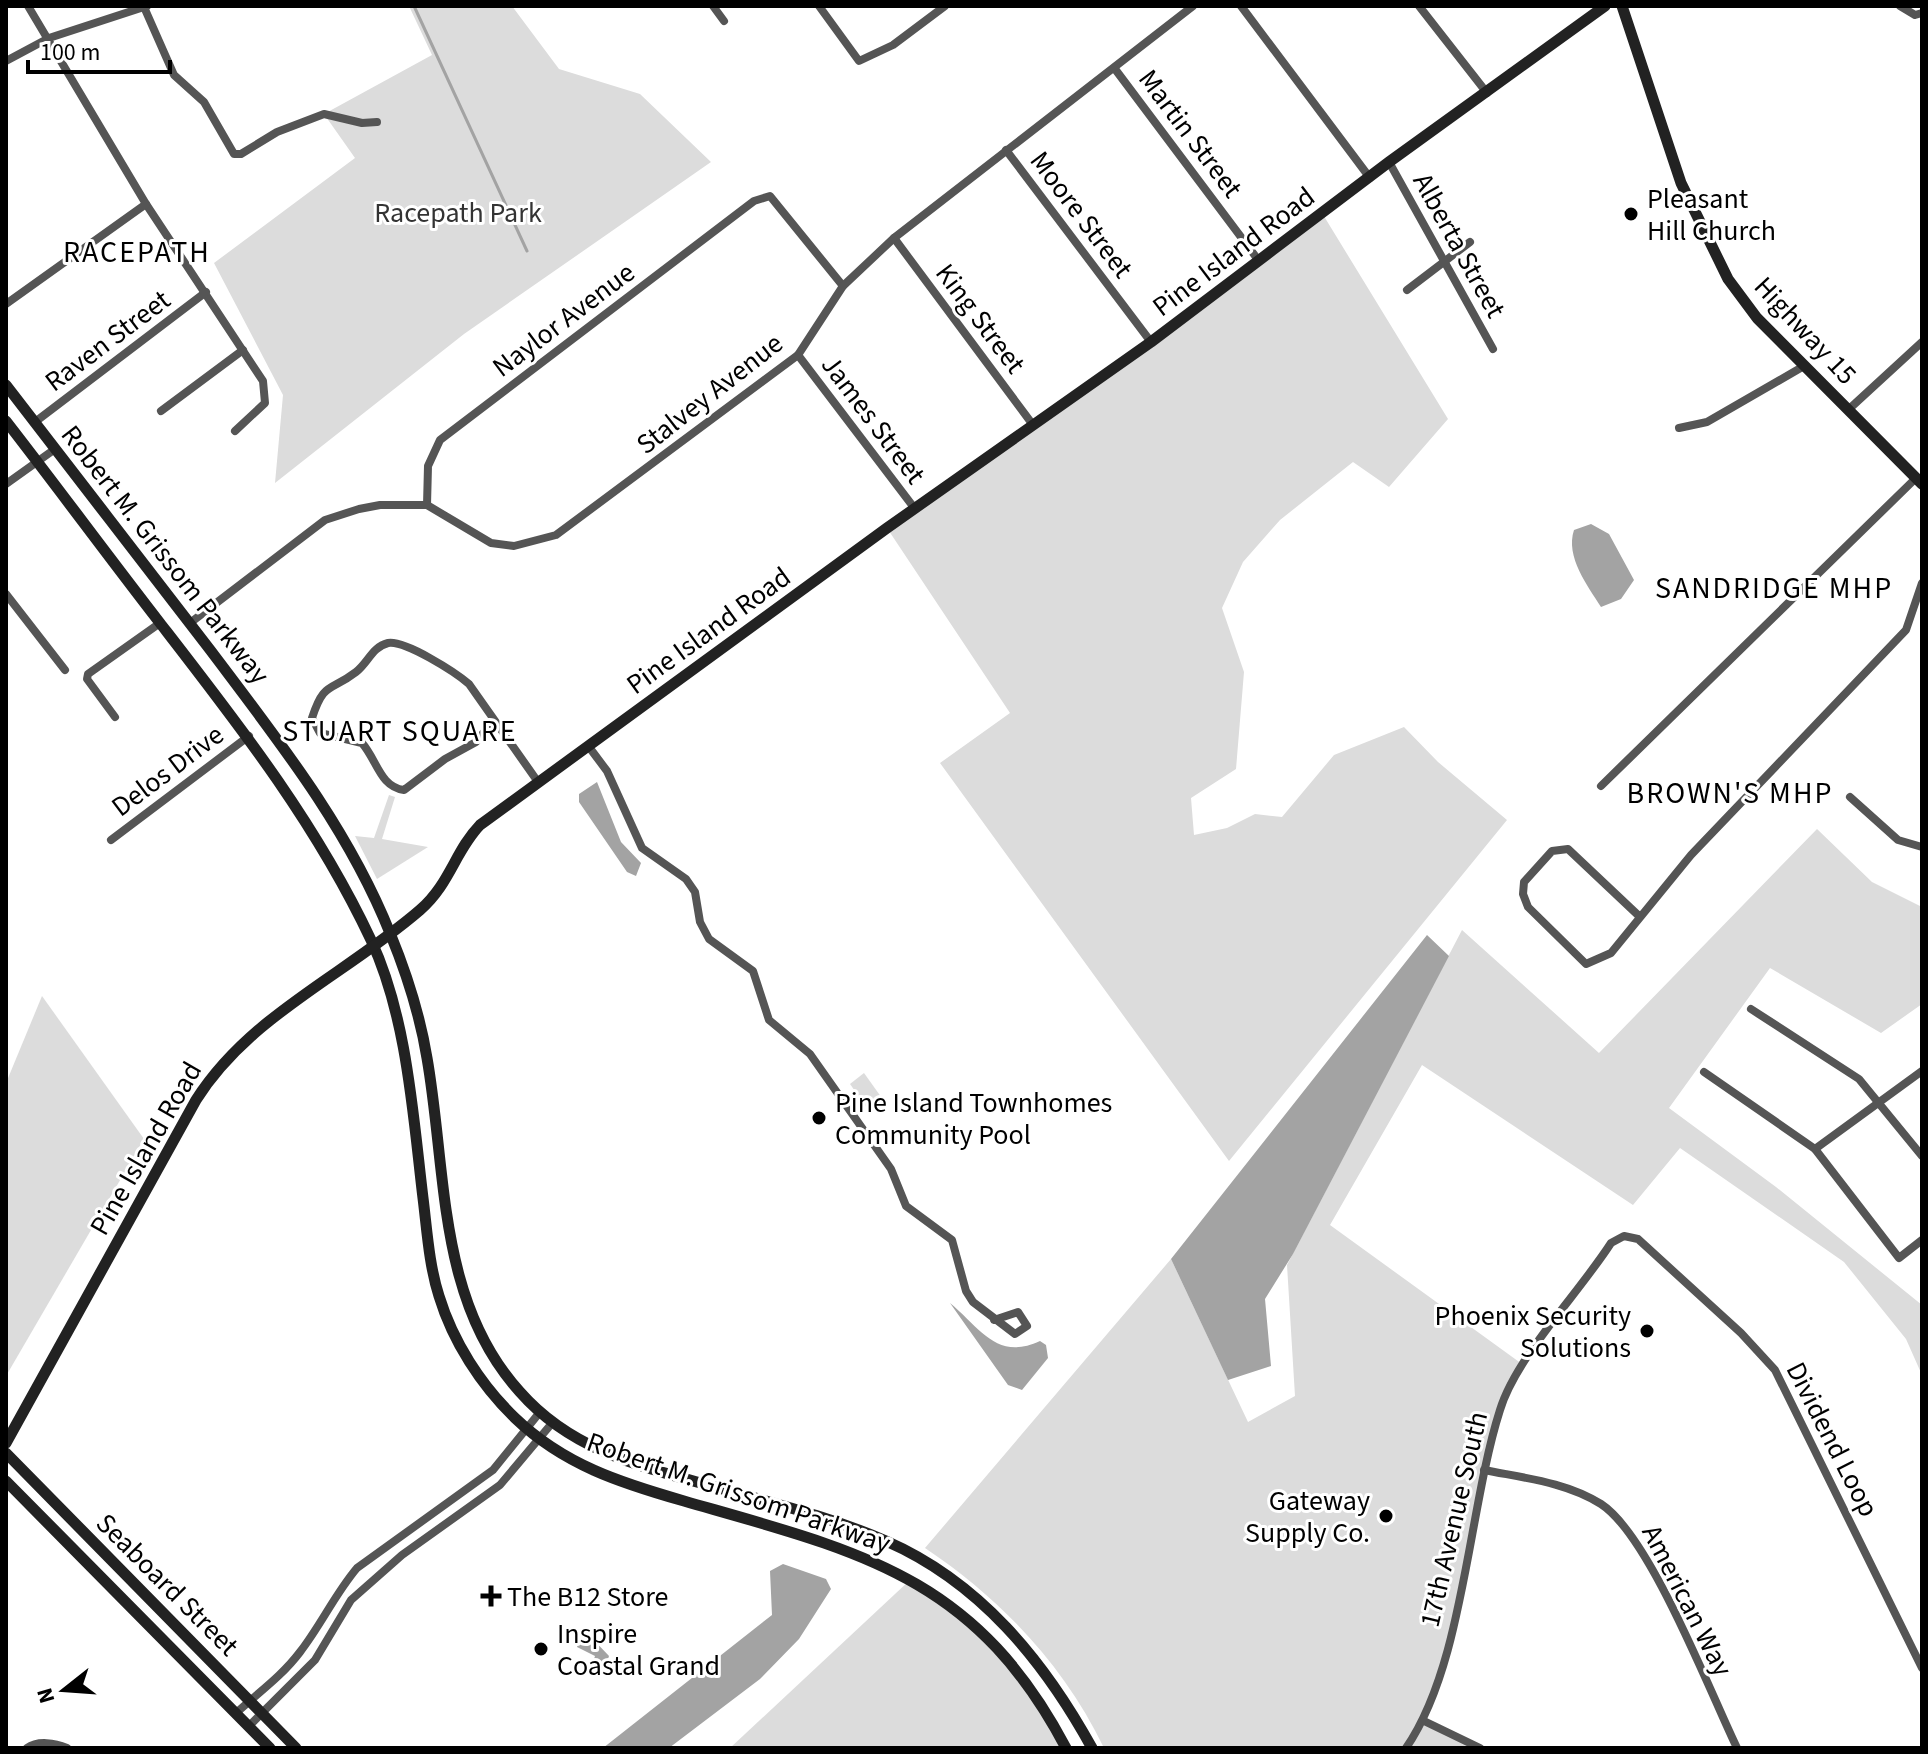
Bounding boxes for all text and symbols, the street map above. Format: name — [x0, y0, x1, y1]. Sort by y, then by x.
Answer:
scale bar — [28, 24, 170, 74]
text: 100 m — [40, 35, 100, 70]
street label: Martin Street — [1129, 61, 1252, 207]
street label: Moore Street — [1020, 143, 1143, 287]
street label: Alberta Street — [1403, 166, 1516, 326]
street label: Pine Island Road — [1144, 177, 1323, 326]
place label: Pleasant Hill Church — [1647, 179, 1776, 251]
park label: Racepath Park — [374, 193, 542, 233]
marker: Pleasant Hill Church — [1622, 205, 1640, 223]
district label: RACEPATH — [63, 231, 211, 274]
street label: Naylor Avenue — [484, 253, 643, 387]
street label: King Street — [926, 255, 1035, 382]
street label: Highway 15 — [1745, 268, 1866, 394]
street label: Raven Street — [37, 280, 179, 401]
street label: Stalvey Avenue — [628, 324, 791, 464]
street label: James Street — [811, 347, 935, 493]
street label: Robert M. Grissom Parkway — [51, 417, 279, 692]
street label: Pine Island Road — [618, 557, 799, 704]
district label: SANDRIDGE MHP — [1655, 567, 1893, 610]
district label: STUART SQUARE — [282, 710, 518, 753]
street label: Delos Drive — [103, 715, 232, 826]
district label: BROWN'S MHP — [1627, 772, 1833, 815]
street label: Pine Island Road — [80, 1054, 212, 1243]
place label: Pine Island Townhomes Community Pool — [835, 1083, 1112, 1155]
marker: Pine Island Townhomes Community Pool — [810, 1109, 828, 1127]
place label: Phoenix Security Solutions — [1435, 1296, 1631, 1368]
marker: Phoenix Security Solutions — [1638, 1322, 1656, 1340]
street label: Dividend Loop — [1776, 1355, 1888, 1524]
street label: 17th Avenue South — [1410, 1407, 1498, 1631]
street label: Robert M. Grissom Parkway — [582, 1422, 896, 1564]
place label: Gateway Supply Co. — [1245, 1481, 1370, 1553]
street label: Seaboard Street — [87, 1504, 248, 1666]
marker: Gateway Supply Co. — [1377, 1507, 1395, 1525]
street label: American Way — [1632, 1518, 1742, 1683]
place label: The B12 Store — [507, 1577, 669, 1617]
marker: The B12 Store — [482, 1587, 500, 1605]
place label: Inspire Coastal Grand — [557, 1614, 720, 1686]
marker: Inspire Coastal Grand — [532, 1640, 550, 1658]
north arrow — [24, 1650, 104, 1730]
text: N — [28, 1684, 63, 1707]

